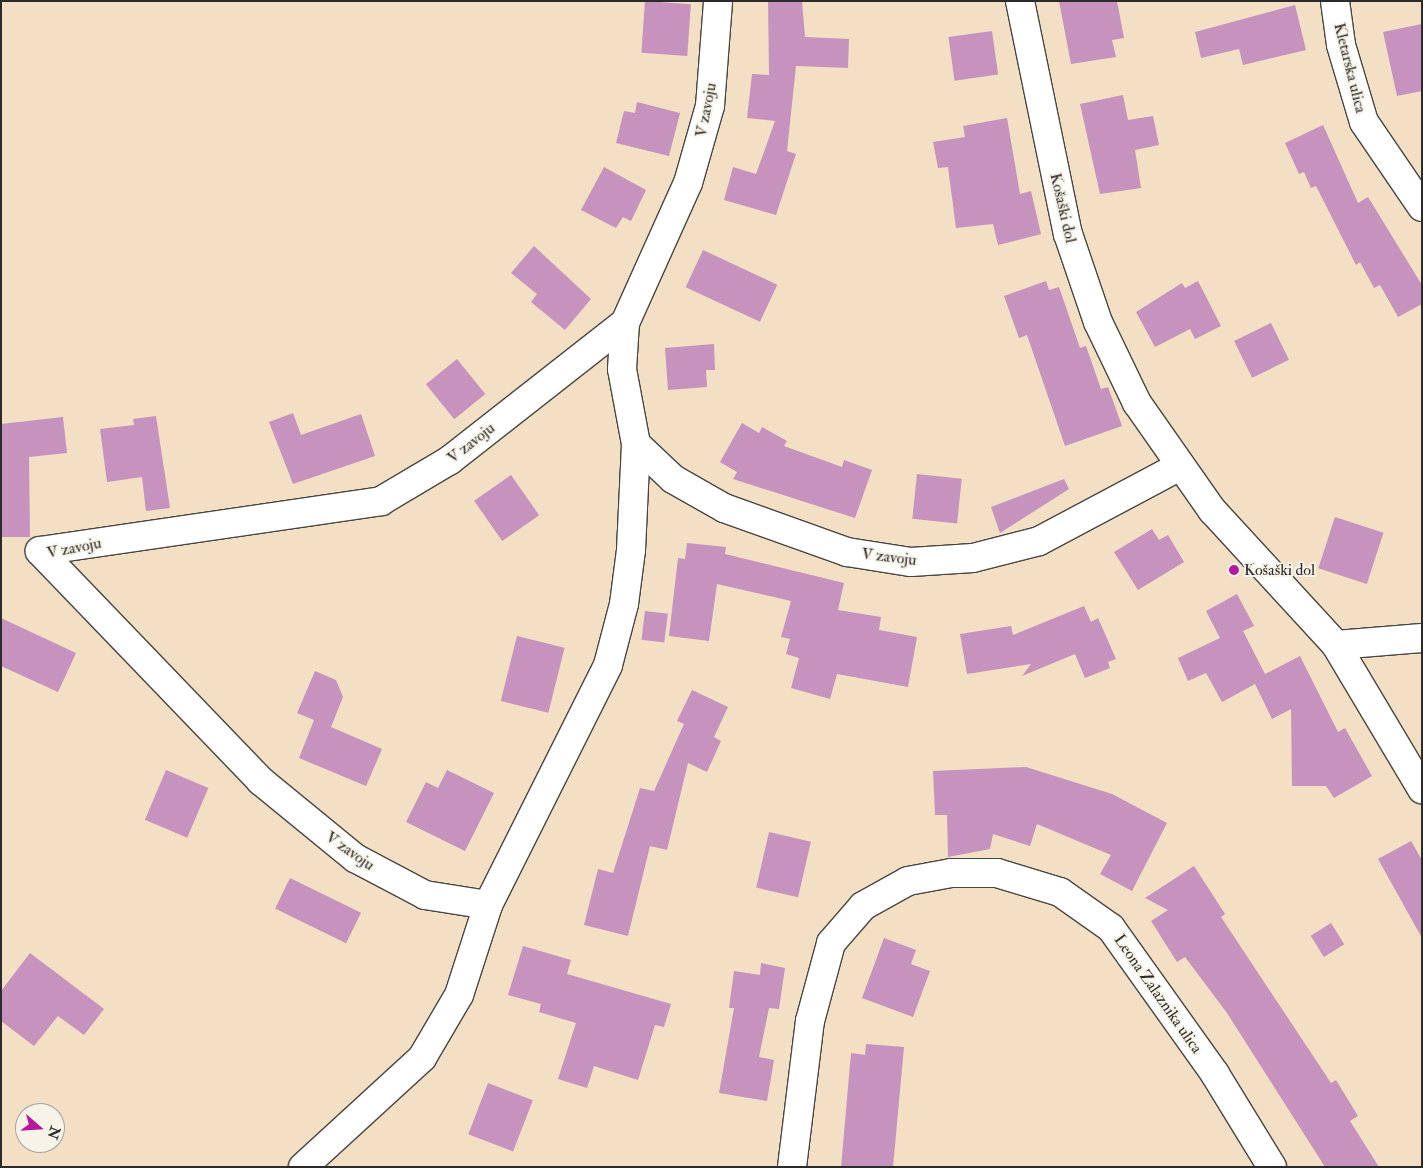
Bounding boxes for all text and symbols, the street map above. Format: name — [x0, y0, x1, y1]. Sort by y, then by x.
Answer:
street label: Kletarska ulica — [1330, 21, 1370, 115]
street label: V zavoju — [691, 81, 721, 139]
street label: Košaški dol — [1046, 171, 1080, 245]
street label: V zavoju — [443, 418, 499, 468]
street label: V zavoju — [45, 533, 103, 563]
street label: V zavoju — [860, 544, 918, 570]
place label: Košaški dol — [1244, 560, 1315, 580]
marker: Košaški dol — [1228, 564, 1240, 576]
street label: V zavoju — [322, 827, 378, 875]
street label: Leona Zalaznika ulica — [1110, 931, 1206, 1057]
north arrow — [15, 1103, 65, 1153]
text: N — [44, 1124, 64, 1141]

